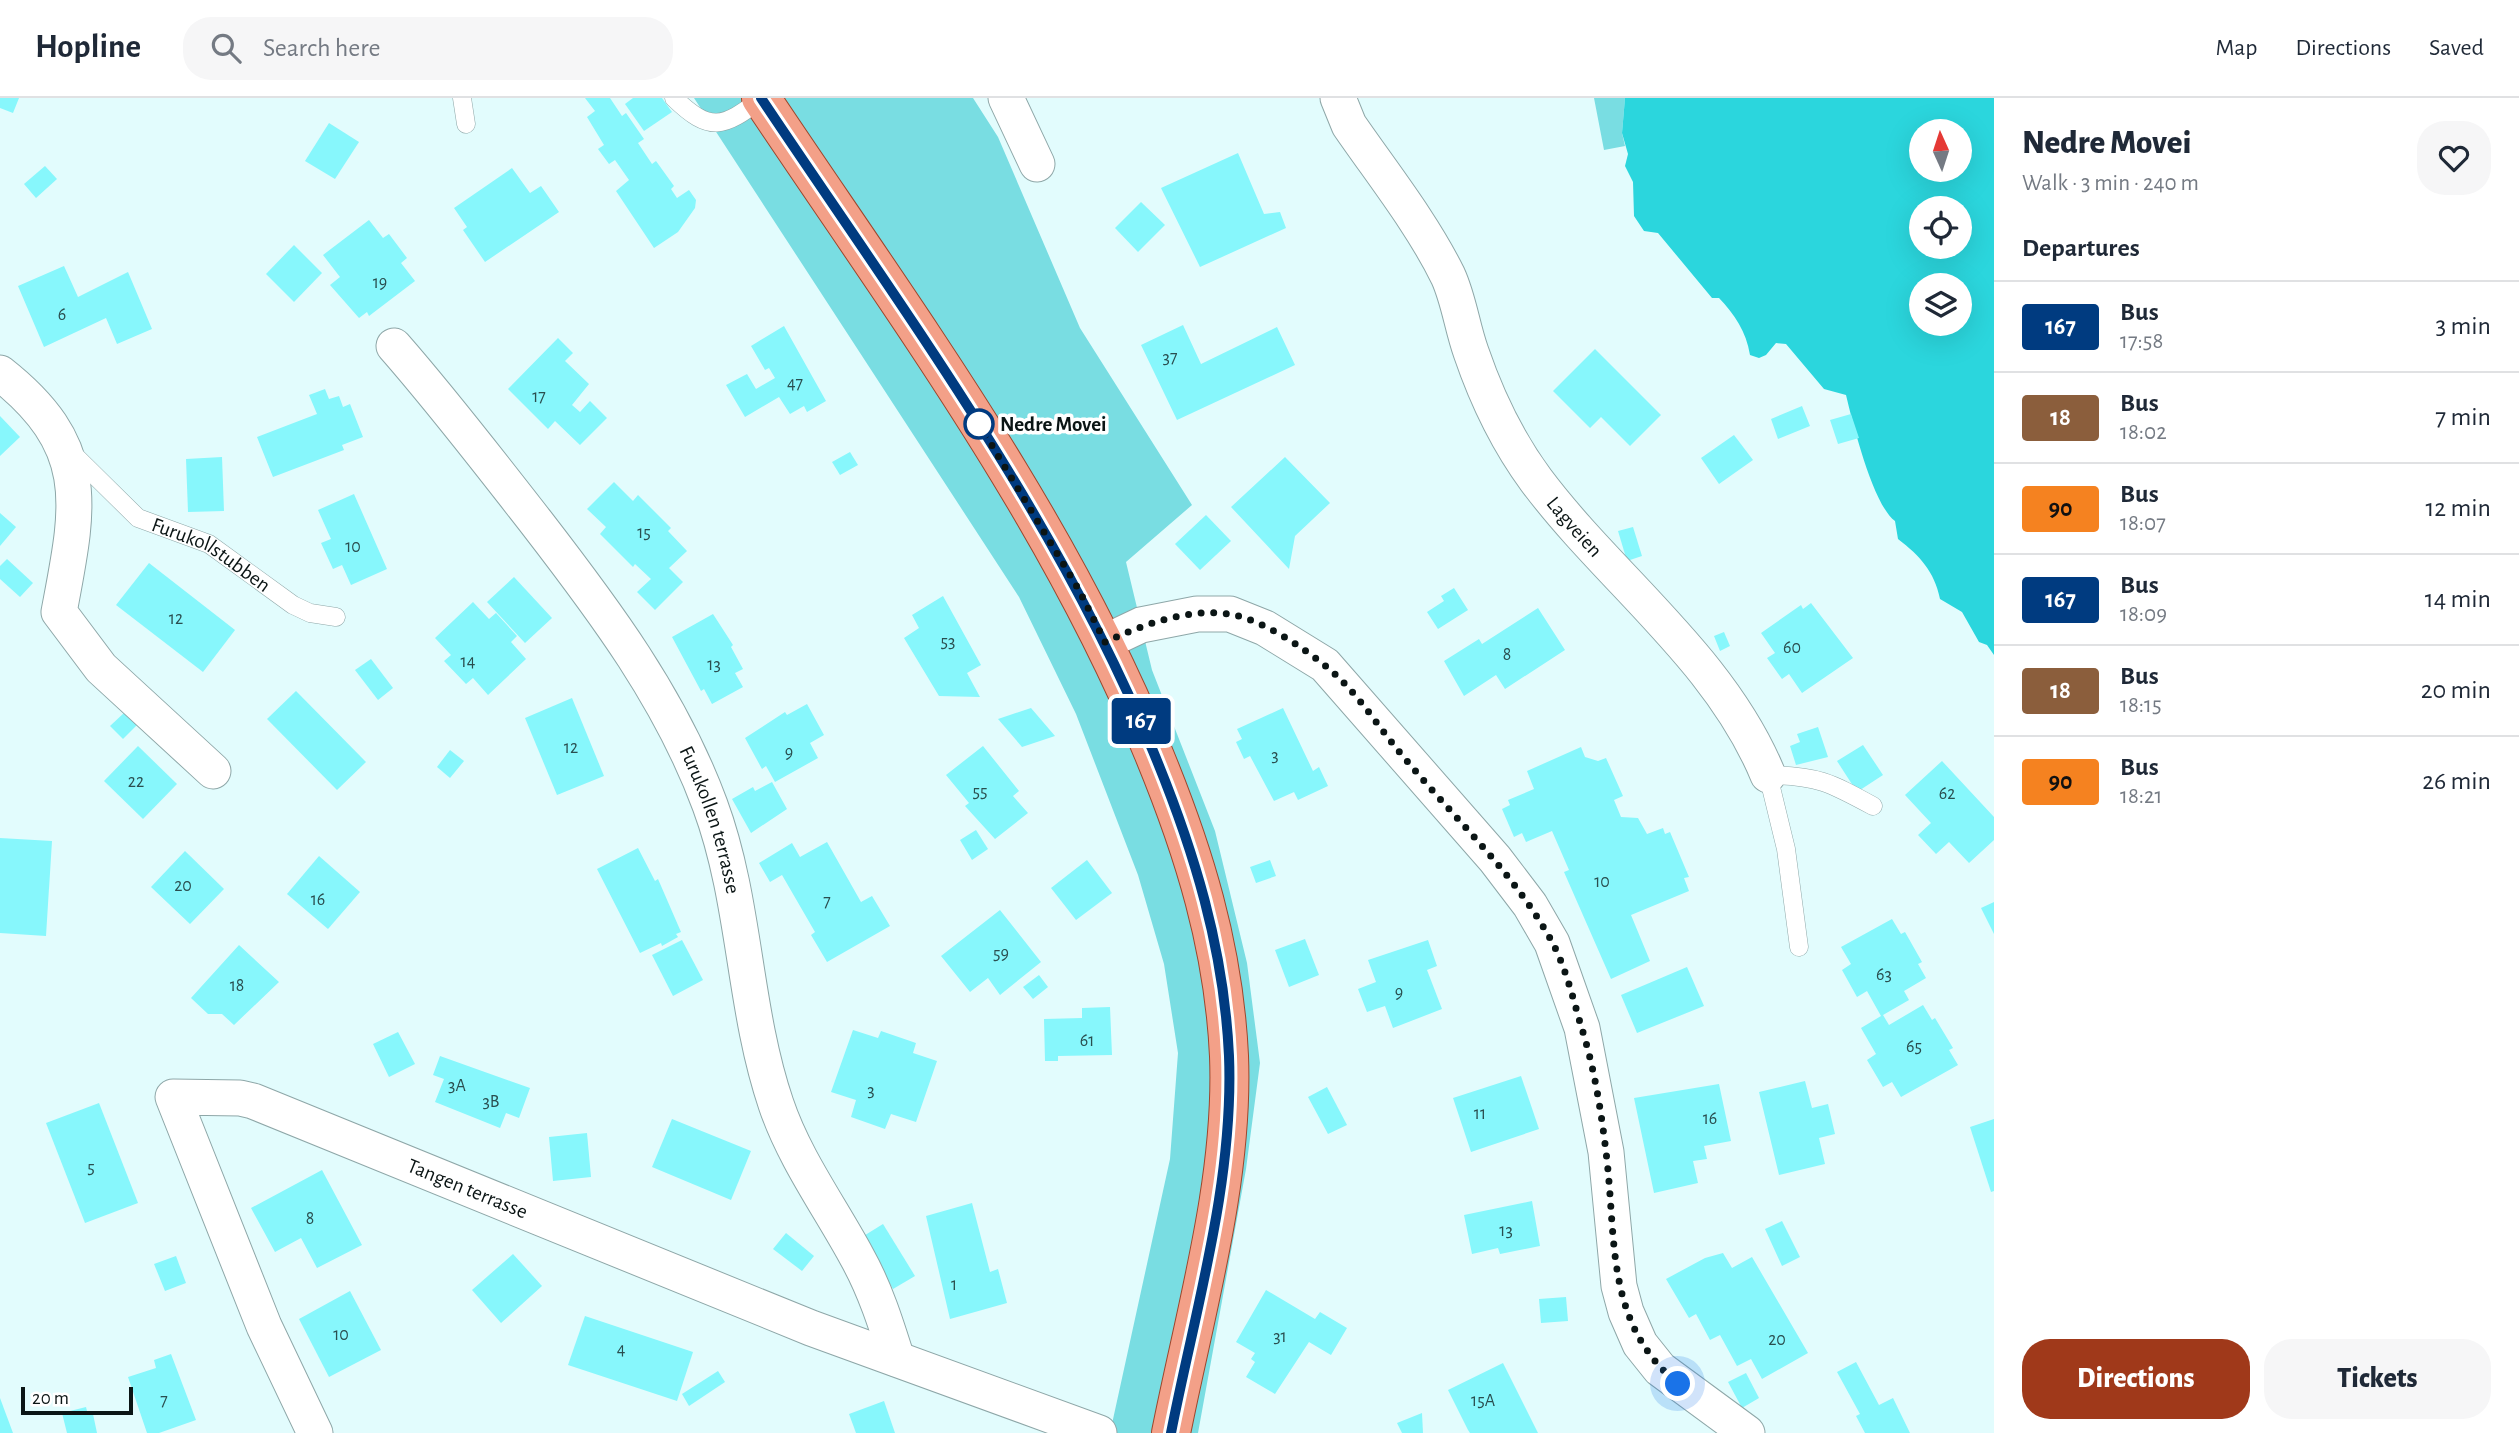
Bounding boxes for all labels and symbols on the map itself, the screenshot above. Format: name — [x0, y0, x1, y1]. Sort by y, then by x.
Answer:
north arrow — [1909, 119, 1972, 182]
house number: 19 — [373, 274, 387, 292]
house number: 6 — [58, 306, 66, 324]
house number: 37 — [1163, 349, 1177, 367]
house number: 47 — [787, 375, 803, 393]
house number: 17 — [532, 388, 546, 406]
marker: Nedre Movei — [964, 409, 994, 439]
place label: Nedre Movei — [1000, 414, 1107, 435]
street label: Lagveien — [1542, 493, 1606, 561]
street label: Furukollstubben — [149, 514, 274, 596]
house number: 15 — [637, 524, 651, 542]
house number: 10 — [345, 538, 361, 556]
house number: 12 — [169, 610, 183, 628]
house number: 53 — [941, 633, 955, 651]
house number: 60 — [1783, 639, 1801, 657]
house number: 8 — [1503, 646, 1511, 664]
house number: 14 — [461, 653, 476, 671]
house number: 13 — [707, 656, 721, 674]
line badge: 167 — [1101, 698, 1181, 744]
house number: 12 — [564, 739, 578, 757]
street label: Furukollen terrasse — [675, 743, 744, 895]
house number: 9 — [785, 744, 793, 762]
house number: 3 — [1271, 747, 1279, 765]
house number: 22 — [128, 773, 144, 791]
house number: 55 — [972, 783, 988, 801]
house number: 62 — [1939, 785, 1955, 803]
house number: 10 — [1594, 873, 1610, 891]
house number: 20 — [174, 877, 192, 895]
house number: 16 — [311, 891, 325, 909]
house number: 7 — [823, 893, 831, 911]
house number: 59 — [993, 945, 1009, 963]
house number: 63 — [1876, 966, 1892, 984]
house number: 18 — [230, 977, 244, 995]
house number: 9 — [1395, 984, 1403, 1002]
house number: 61 — [1080, 1032, 1094, 1050]
house number: 65 — [1906, 1038, 1922, 1056]
house number: 3A — [448, 1077, 467, 1095]
house number: 3 — [867, 1082, 875, 1100]
house number: 3B — [482, 1093, 500, 1111]
house number: 11 — [1474, 1105, 1486, 1123]
house number: 16 — [1703, 1110, 1717, 1128]
street label: Tangen terrasse — [404, 1155, 531, 1223]
house number: 5 — [87, 1159, 95, 1177]
house number: 8 — [306, 1210, 314, 1228]
house number: 13 — [1499, 1222, 1513, 1240]
house number: 1 — [951, 1276, 957, 1294]
house number: 10 — [333, 1326, 349, 1344]
house number: 31 — [1273, 1328, 1287, 1346]
house number: 20 — [1768, 1331, 1786, 1349]
house number: 4 — [617, 1341, 626, 1359]
your location — [1660, 1366, 1695, 1401]
scale bar — [21, 1384, 133, 1416]
house number: 7 — [160, 1392, 168, 1410]
house number: 15A — [1471, 1392, 1496, 1410]

